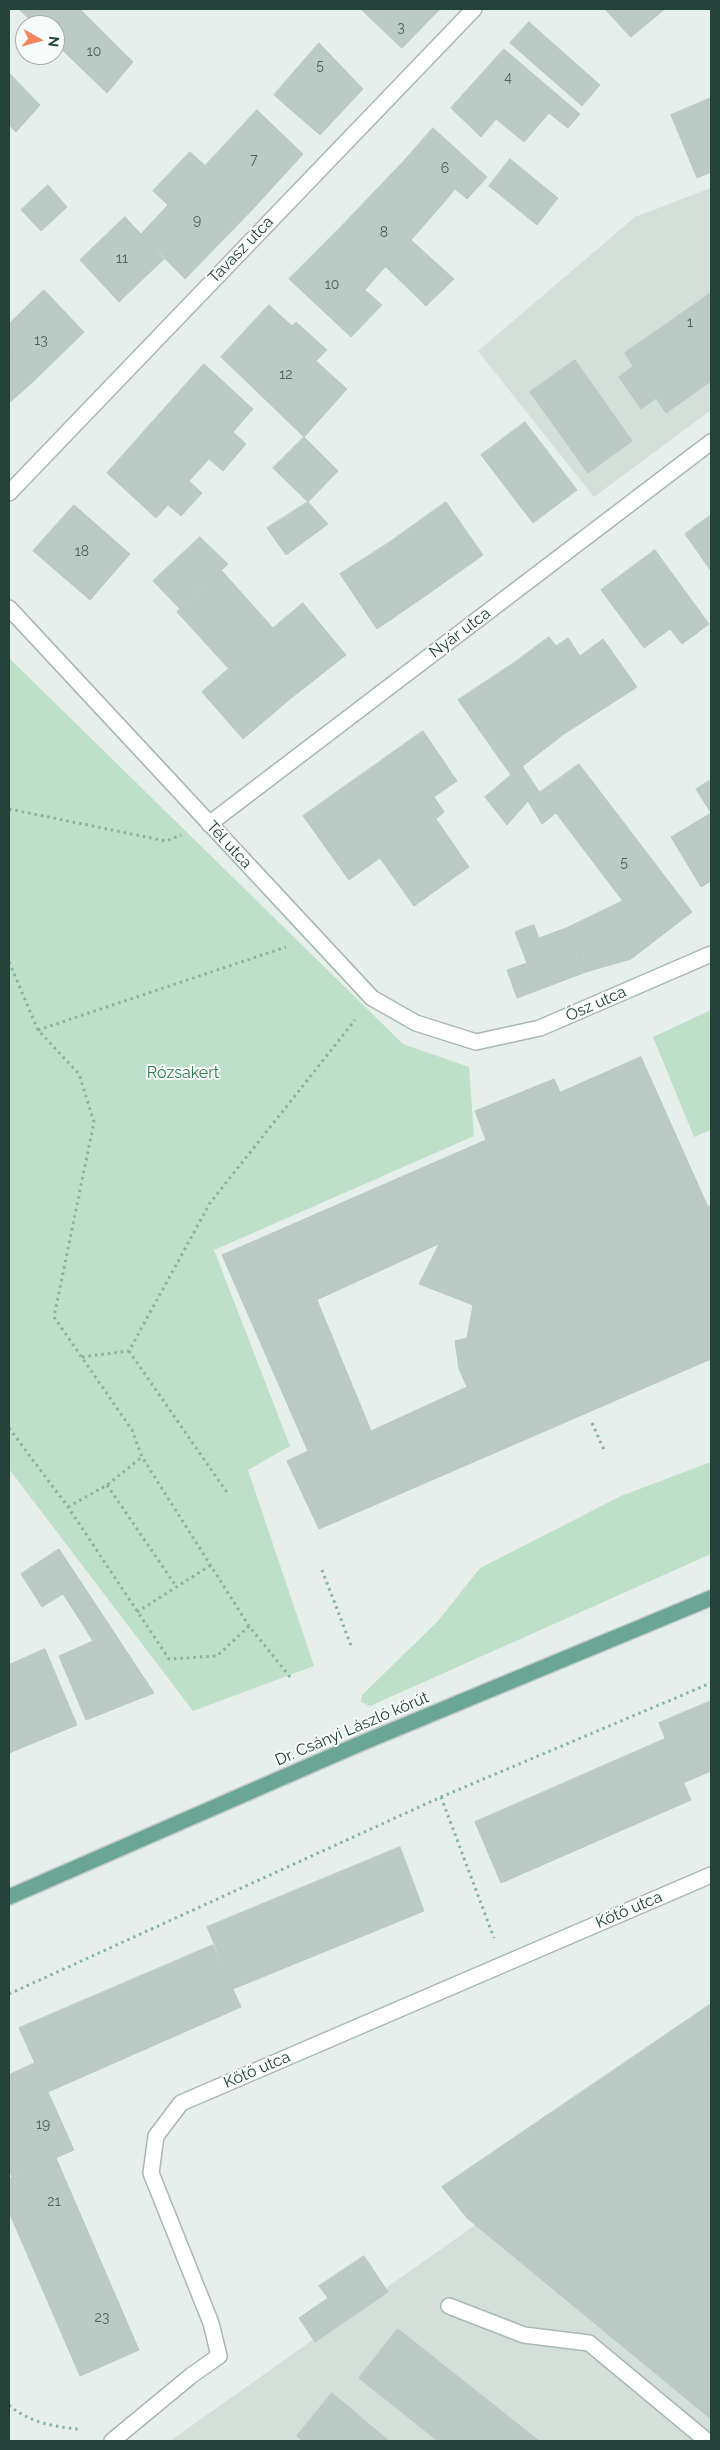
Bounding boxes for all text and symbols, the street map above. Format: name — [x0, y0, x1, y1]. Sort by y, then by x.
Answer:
north arrow — [15, 15, 65, 65]
house number: 3 — [397, 20, 405, 36]
text: N — [45, 35, 62, 48]
house number: 10 — [87, 44, 101, 60]
house number: 5 — [316, 58, 324, 74]
house number: 4 — [504, 70, 512, 86]
house number: 7 — [250, 152, 258, 168]
house number: 6 — [441, 161, 449, 177]
house number: 9 — [193, 213, 201, 229]
street label: Tavasz utca — [204, 213, 278, 287]
house number: 8 — [380, 225, 388, 241]
house number: 11 — [116, 251, 128, 267]
house number: 10 — [325, 277, 339, 293]
house number: 1 — [687, 315, 693, 331]
house number: 13 — [34, 333, 48, 349]
house number: 12 — [279, 367, 293, 383]
house number: 18 — [75, 544, 89, 560]
street label: Nyár utca — [426, 604, 494, 662]
street label: Tél utca — [202, 817, 256, 873]
house number: 5 — [620, 855, 628, 871]
street label: Ősz utca — [563, 982, 629, 1026]
park label: Rózsakert — [147, 1063, 219, 1083]
street label: Dr. Csányi László körút — [272, 1688, 432, 1770]
street label: Kötő utca — [593, 1887, 665, 1933]
street label: Kötő utca — [221, 2047, 293, 2093]
house number: 19 — [36, 2117, 50, 2133]
house number: 21 — [47, 2194, 61, 2210]
house number: 23 — [95, 2310, 109, 2326]

